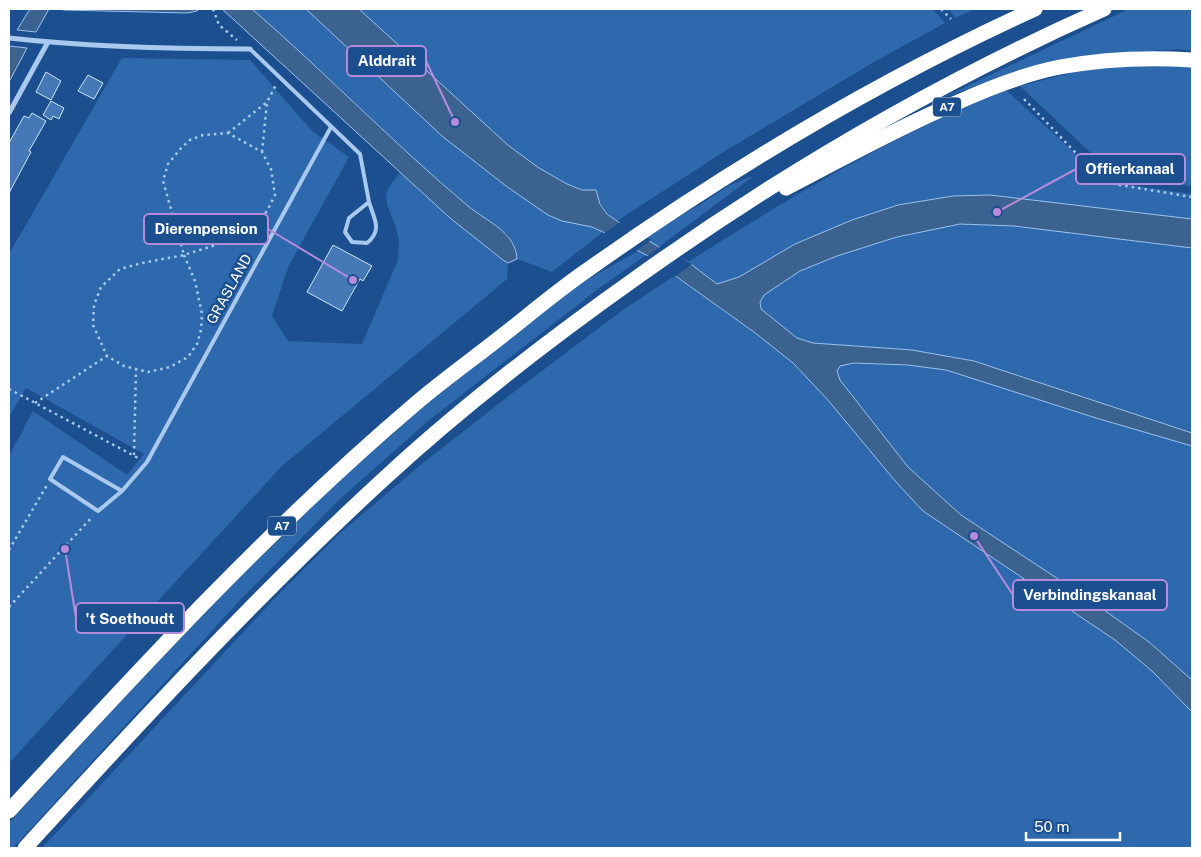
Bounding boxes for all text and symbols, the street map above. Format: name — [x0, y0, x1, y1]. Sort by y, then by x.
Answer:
callout: Alddrait — [347, 46, 426, 76]
text: Alddrait — [358, 52, 416, 69]
road number: A7 — [933, 98, 961, 116]
callout: Offierkanaal — [1076, 154, 1185, 184]
text: Offierkanaal — [1085, 160, 1175, 177]
callout: Dierenpension — [144, 214, 268, 244]
text: Dierenpension — [154, 220, 258, 237]
street label: GRASLAND — [203, 251, 255, 327]
road number: A7 — [268, 516, 296, 536]
callout: Verbindingskanaal — [1013, 580, 1167, 610]
text: Verbindingskanaal — [1023, 586, 1157, 603]
callout: 't Soethoudt — [76, 603, 184, 633]
text: 't Soethoudt — [86, 610, 174, 627]
scale bar — [1026, 810, 1120, 842]
text: 50 m — [1034, 818, 1069, 835]

